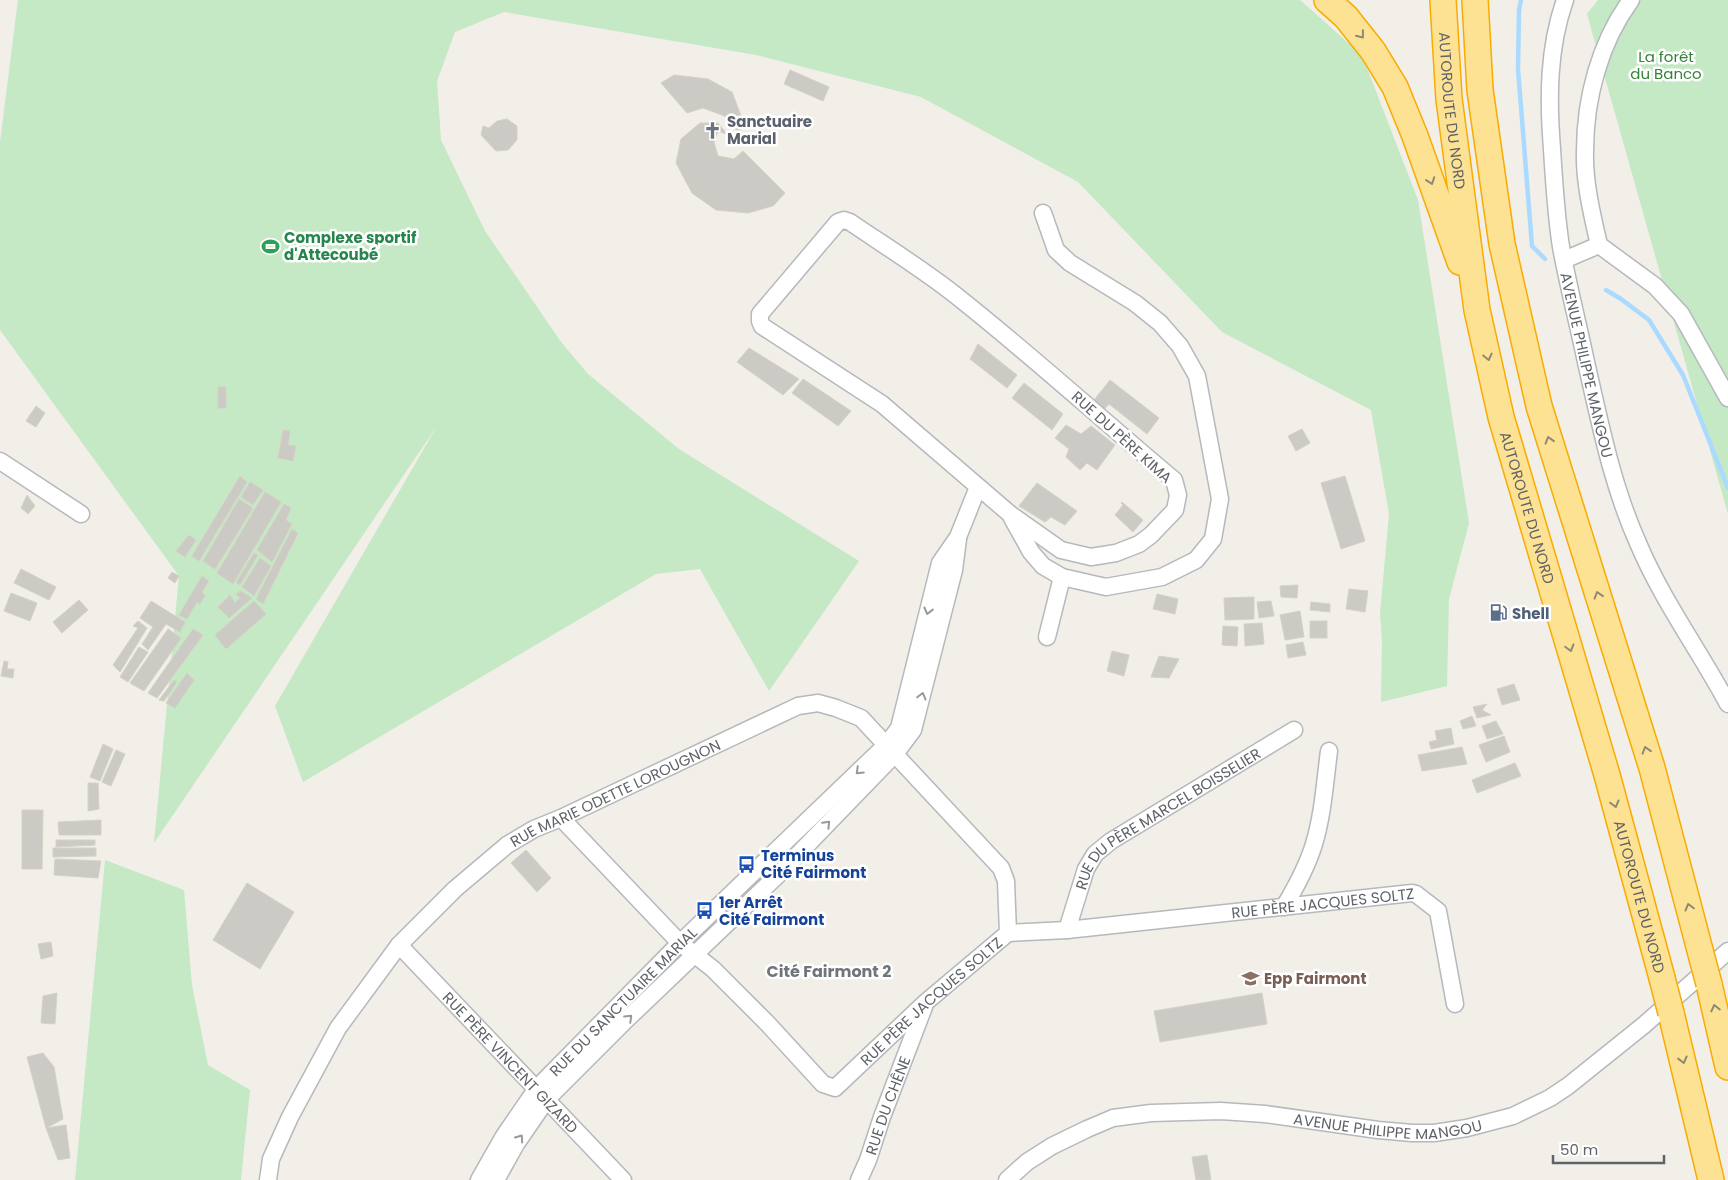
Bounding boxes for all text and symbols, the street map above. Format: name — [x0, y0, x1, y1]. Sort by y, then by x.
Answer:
one-way arrow — [1355, 29, 1363, 38]
street label: AUTOROUTE DU NORD — [1434, 31, 1471, 190]
park label: La forêt du Banco — [1630, 46, 1702, 84]
place label: Sanctuaire Marial — [727, 111, 812, 149]
church icon: Sanctuaire Marial — [703, 120, 723, 140]
one-way arrow — [1425, 176, 1435, 185]
place label: Complexe sportif d'Attecoubé — [284, 227, 417, 265]
sports icon: Complexe sportif d'Attecoubé — [260, 236, 280, 256]
street label: AVENUE PHILIPPE MANGOU — [1556, 270, 1619, 460]
one-way arrow — [1482, 353, 1493, 362]
street label: RUE DU PÈRE KIMA — [1067, 386, 1177, 488]
street label: AUTOROUTE DU NORD — [1495, 429, 1560, 586]
one-way arrow — [1545, 436, 1555, 445]
one-way arrow — [1594, 591, 1604, 600]
fuel station icon: Shell — [1488, 603, 1508, 623]
place label: Shell — [1512, 603, 1549, 624]
one-way arrow — [923, 606, 934, 615]
one-way arrow — [1564, 644, 1574, 652]
one-way arrow — [916, 693, 926, 701]
street label: RUE MARIE ODETTE LOROUGNON — [506, 734, 724, 851]
street label: RUE DU PÈRE MARCEL BOISSELIER — [1070, 742, 1264, 892]
one-way arrow — [1642, 747, 1652, 755]
one-way arrow — [856, 766, 865, 775]
one-way arrow — [1609, 800, 1620, 809]
street label: AUTOROUTE DU NORD — [1609, 818, 1671, 976]
one-way arrow — [821, 821, 830, 830]
place label: Terminus Cité Fairmont — [761, 845, 866, 883]
bus stop icon: Terminus Cité Fairmont — [737, 854, 757, 874]
street label: RUE PÈRE JACQUES SOLTZ — [1230, 882, 1415, 923]
place label: 1er Arrêt Cité Fairmont — [719, 892, 824, 930]
bus stop icon: 1er Arrêt Cité Fairmont — [695, 901, 715, 921]
one-way arrow — [1684, 904, 1694, 912]
street label: RUE DU SANCTUAIRE MARIAL — [544, 921, 702, 1080]
street label: RUE PÈRE JACQUES SOLTZ — [855, 932, 1006, 1070]
district label: Cité Fairmont 2 — [767, 960, 891, 983]
school or university icon: Epp Fairmont — [1240, 968, 1260, 988]
place label: Epp Fairmont — [1264, 968, 1367, 989]
street label: RUE PÈRE VINCENT GIZARD — [438, 987, 583, 1138]
one-way arrow — [1710, 1004, 1721, 1013]
one-way arrow — [623, 1015, 632, 1024]
street label: RUE DU CHÊNE — [860, 1053, 915, 1157]
one-way arrow — [1677, 1055, 1687, 1063]
street label: AVENUE PHILIPPE MANGOU — [1292, 1108, 1484, 1144]
scale bar — [1553, 1132, 1664, 1164]
one-way arrow — [514, 1134, 523, 1143]
text: 50 m — [1560, 1139, 1598, 1160]

